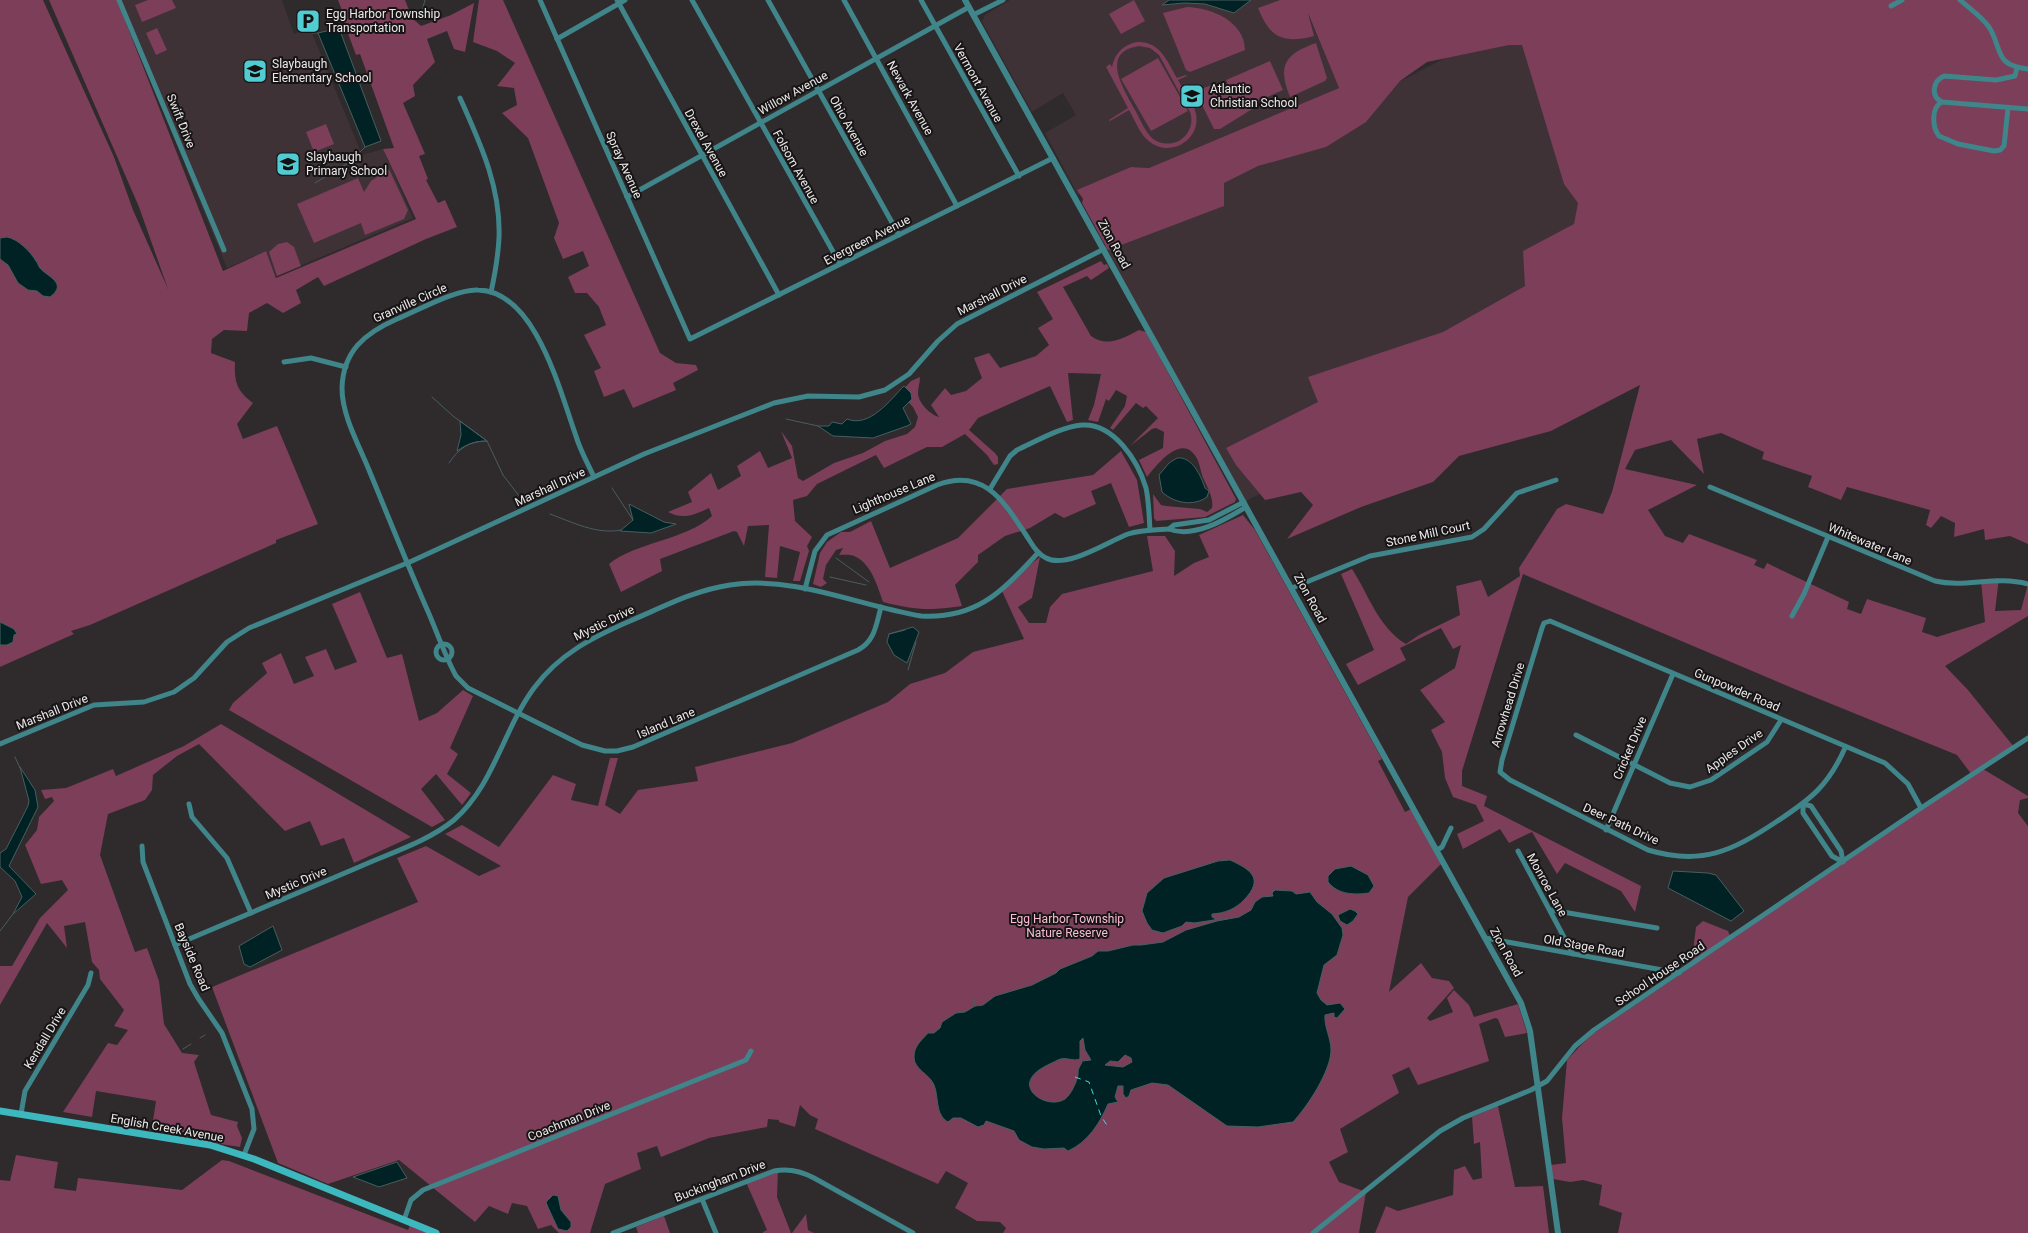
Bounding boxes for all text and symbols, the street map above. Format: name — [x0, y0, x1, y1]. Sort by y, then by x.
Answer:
place label: Egg Harbor Township Transportation — [326, 7, 440, 35]
parking icon: Egg Harbor Township Transportation — [295, 8, 321, 34]
street label: Vermont Avenue — [951, 41, 1005, 125]
place label: Slaybaugh Elementary School — [272, 57, 372, 85]
school or university icon: Slaybaugh Elementary School — [242, 58, 268, 84]
street label: Newark Avenue — [884, 58, 936, 138]
street label: Willow Avenue — [756, 68, 830, 118]
place label: Atlantic Christian School — [1210, 82, 1297, 110]
school or university icon: Atlantic Christian School — [1179, 83, 1205, 109]
street label: Swift Drive — [164, 92, 198, 150]
street label: Ohio Avenue — [827, 93, 871, 159]
street label: Drexel Avenue — [682, 107, 730, 179]
street label: Folsom Avenue — [770, 128, 822, 206]
street label: Spray Avenue — [603, 129, 645, 201]
place label: Slaybaugh Primary School — [306, 150, 387, 178]
school or university icon: Slaybaugh Primary School — [275, 151, 301, 177]
street label: Evergreen Avenue — [821, 212, 913, 268]
street label: Zion Road — [1095, 217, 1133, 271]
street label: Marshall Drive — [955, 271, 1029, 319]
street label: Granville Circle — [371, 280, 449, 326]
street label: Marshall Drive — [513, 465, 587, 509]
street label: Lighthouse Lane — [851, 469, 937, 517]
street label: Stone Mill Court — [1385, 518, 1471, 550]
street label: Whitewater Lane — [1826, 520, 1914, 568]
street label: Zion Road — [1291, 571, 1329, 625]
street label: Mystic Drive — [572, 602, 636, 644]
street label: Arrowhead Drive — [1488, 661, 1528, 749]
street label: Gunpowder Road — [1692, 666, 1782, 714]
street label: Marshall Drive — [14, 691, 90, 733]
street label: Island Lane — [635, 705, 697, 741]
street label: Cricket Drive — [1610, 714, 1650, 782]
street label: Apples Drive — [1703, 726, 1765, 776]
street label: Deer Path Drive — [1581, 800, 1661, 848]
street label: Monroe Lane — [1524, 851, 1570, 919]
street label: Mystic Drive — [263, 864, 329, 902]
park label: Egg Harbor Township Nature Reserve — [1010, 912, 1124, 940]
street label: Bayside Road — [171, 921, 213, 993]
street label: Zion Road — [1487, 925, 1525, 979]
street label: Old Stage Road — [1542, 932, 1626, 960]
street label: School House Road — [1613, 939, 1707, 1009]
street label: Kendall Drive — [21, 1005, 69, 1071]
street label: Coachman Drive — [526, 1098, 612, 1144]
street label: English Creek Avenue — [109, 1111, 225, 1145]
street label: Buckingham Drive — [673, 1157, 767, 1205]

